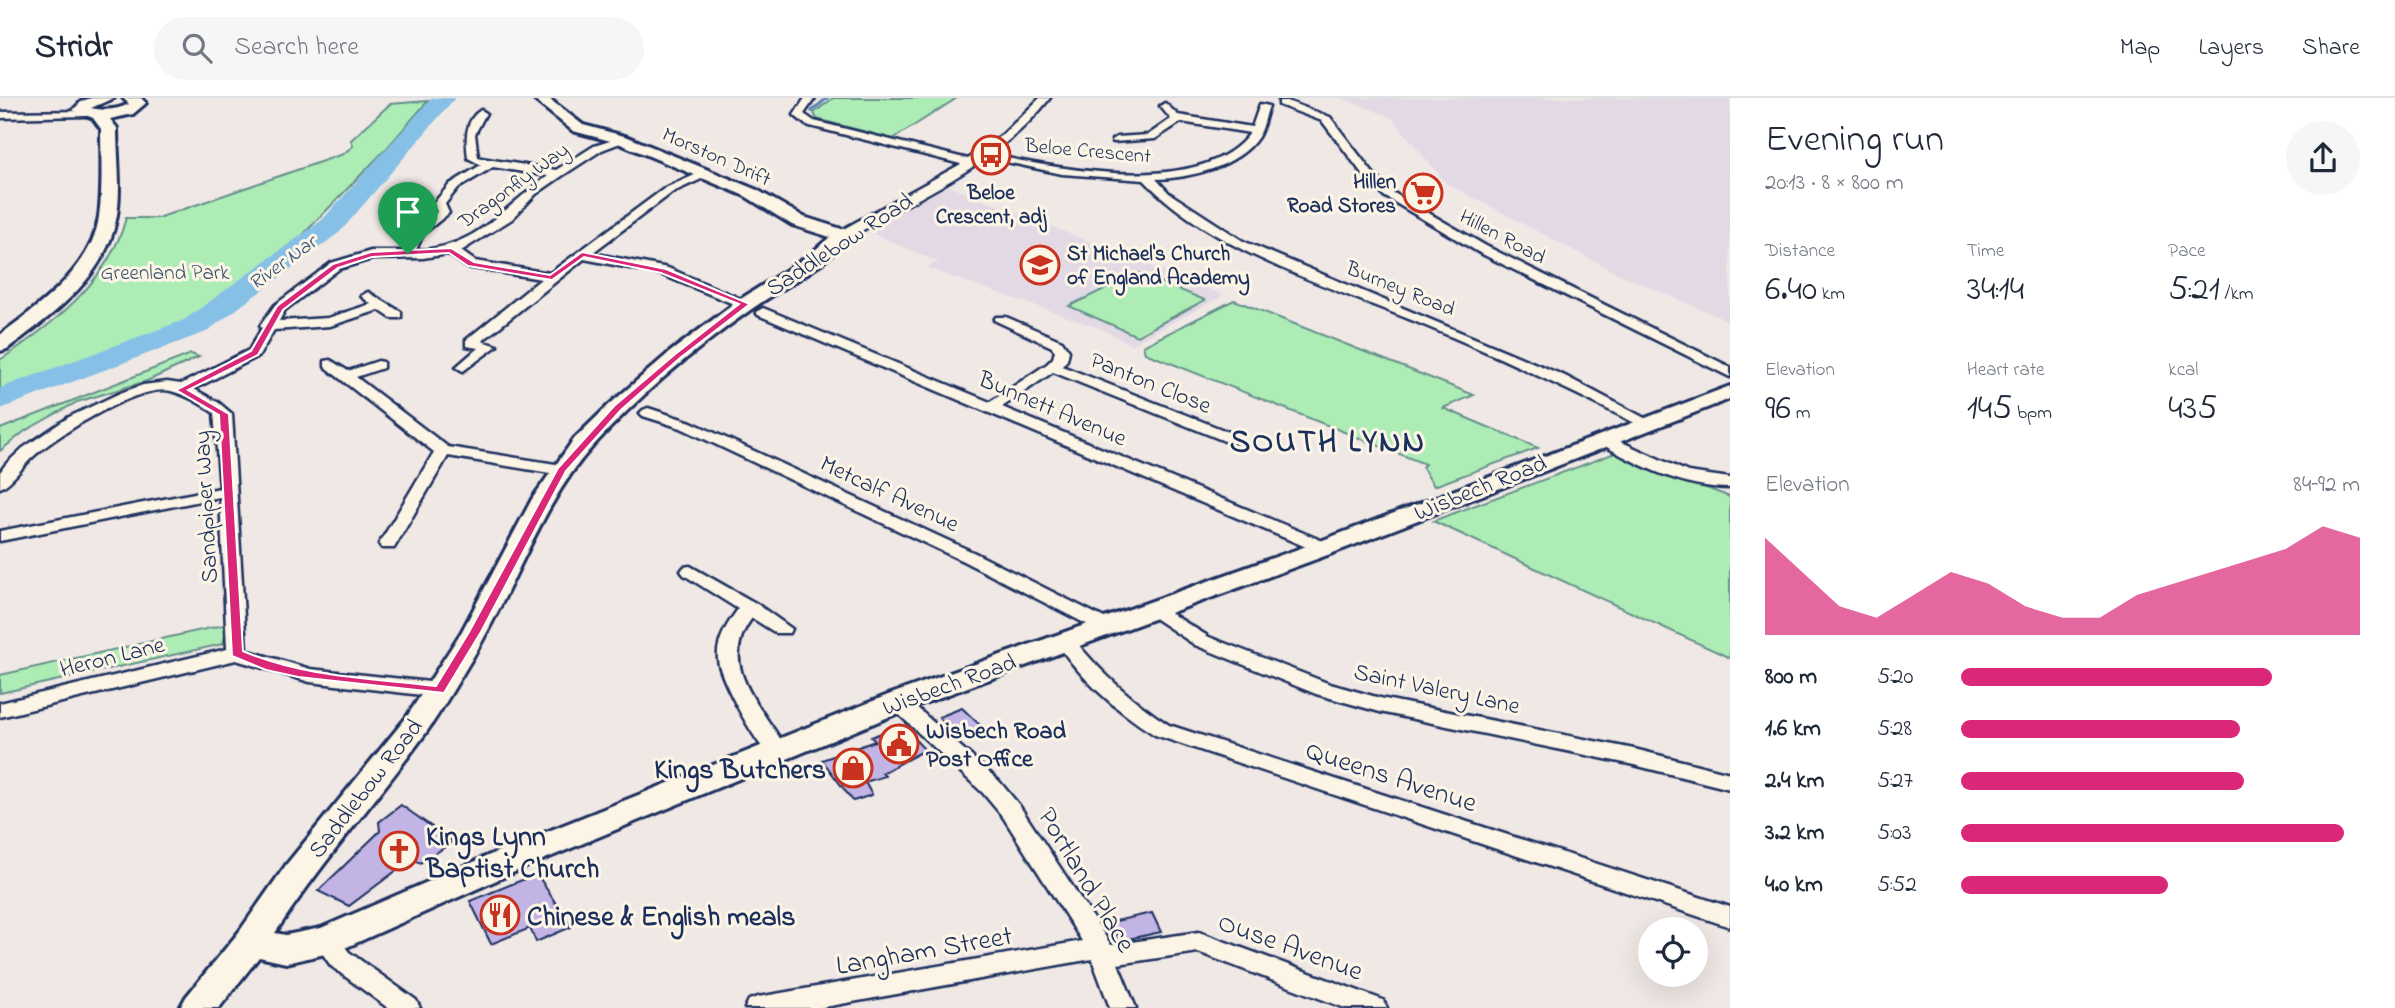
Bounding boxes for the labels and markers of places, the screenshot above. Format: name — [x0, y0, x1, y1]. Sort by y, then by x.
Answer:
bus stop icon: Beloe Crescent, adj — [970, 134, 1012, 176]
place label: Hillen Road Stores — [1287, 168, 1396, 222]
supermarket icon: Hillen Road Stores — [1402, 172, 1444, 214]
place label: Beloe Crescent, adj — [936, 179, 1047, 233]
pin — [378, 182, 438, 254]
place label: St Michael's Church of England Academy — [1067, 240, 1250, 296]
school or university icon: St Michael's Church of England Academy — [1019, 244, 1061, 286]
place label: Wisbech Road Post Office — [926, 715, 1067, 778]
public building icon: Wisbech Road Post Office — [878, 723, 920, 765]
shop icon: Kings Butchers — [832, 747, 874, 789]
place label: Kings Butchers — [654, 751, 826, 793]
place label: Kings Lynn Baptist Church — [424, 818, 599, 891]
church icon: Kings Lynn Baptist Church — [378, 830, 420, 872]
restaurant icon: Chinese & English meals — [479, 894, 521, 936]
place label: Chinese & English meals — [527, 898, 796, 940]

